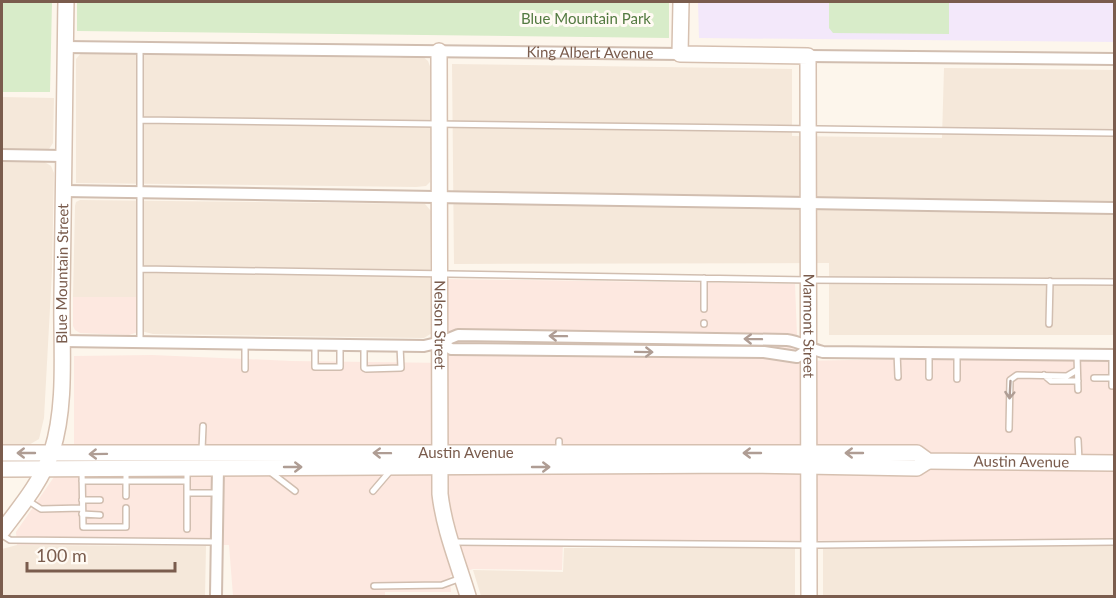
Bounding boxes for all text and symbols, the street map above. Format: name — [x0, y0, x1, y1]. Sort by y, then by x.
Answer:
park label: Blue Mountain Park — [521, 9, 651, 27]
street label: King Albert Avenue — [526, 42, 654, 62]
street label: Blue Mountain Street — [52, 203, 71, 344]
street label: Marmont Street — [800, 274, 819, 379]
street label: Nelson Street — [432, 280, 450, 370]
one-way arrow — [548, 330, 568, 342]
one-way arrow — [743, 333, 763, 345]
one-way arrow — [634, 346, 654, 358]
one-way arrow — [1005, 380, 1016, 399]
street label: Austin Avenue — [418, 443, 514, 461]
one-way arrow — [17, 447, 37, 459]
one-way arrow — [372, 447, 392, 459]
one-way arrow — [742, 447, 762, 459]
one-way arrow — [844, 447, 864, 459]
one-way arrow — [88, 448, 108, 459]
street label: Austin Avenue — [974, 451, 1069, 471]
one-way arrow — [283, 461, 303, 473]
one-way arrow — [530, 461, 550, 473]
scale bar — [27, 535, 176, 573]
text: 100 m — [36, 544, 87, 566]

